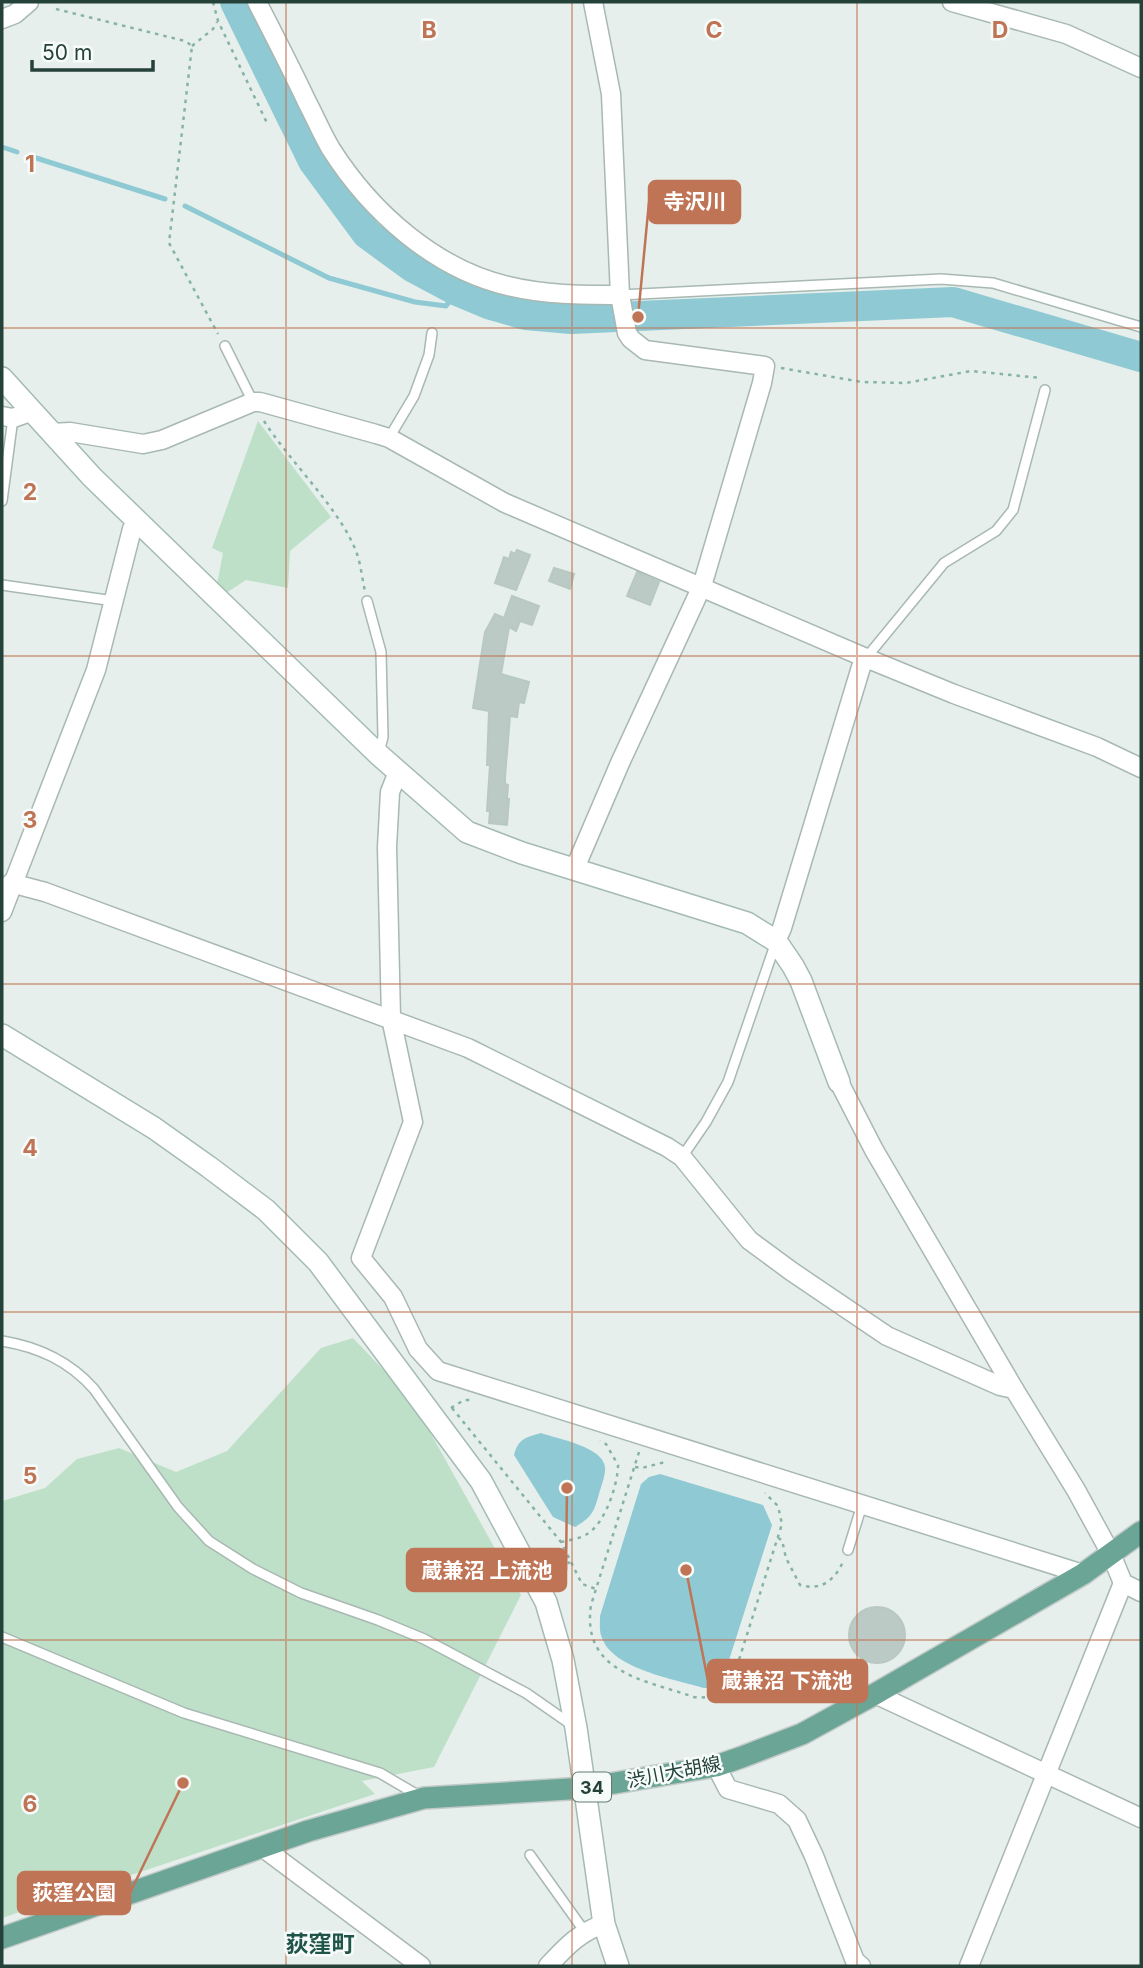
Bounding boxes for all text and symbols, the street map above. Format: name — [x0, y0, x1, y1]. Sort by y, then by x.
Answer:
text: B — [421, 16, 437, 44]
text: C — [705, 16, 723, 44]
text: D — [992, 16, 1008, 44]
scale bar — [32, 28, 152, 72]
text: 50 m — [42, 40, 92, 65]
text: 1 — [25, 150, 35, 178]
callout: 寺沢川 — [649, 181, 740, 223]
text: 寺沢川 — [664, 189, 727, 214]
text: 2 — [23, 478, 37, 506]
text: 3 — [23, 806, 37, 834]
text: 4 — [22, 1134, 38, 1162]
text: 5 — [23, 1462, 37, 1490]
callout: 蔵兼沼 上流池 — [407, 1549, 566, 1591]
text: 蔵兼沼 上流池 — [422, 1558, 552, 1583]
callout: 蔵兼沼 下流池 — [708, 1660, 867, 1702]
text: 蔵兼沼 下流池 — [722, 1668, 852, 1693]
street label: 渋川大胡線 — [625, 1752, 723, 1792]
road number: 34 — [573, 1772, 611, 1801]
text: 6 — [23, 1790, 37, 1818]
callout: 荻窪公園 — [18, 1872, 130, 1914]
text: 荻窪公園 — [32, 1880, 116, 1905]
district label: 荻窪町 — [286, 1930, 355, 1958]

